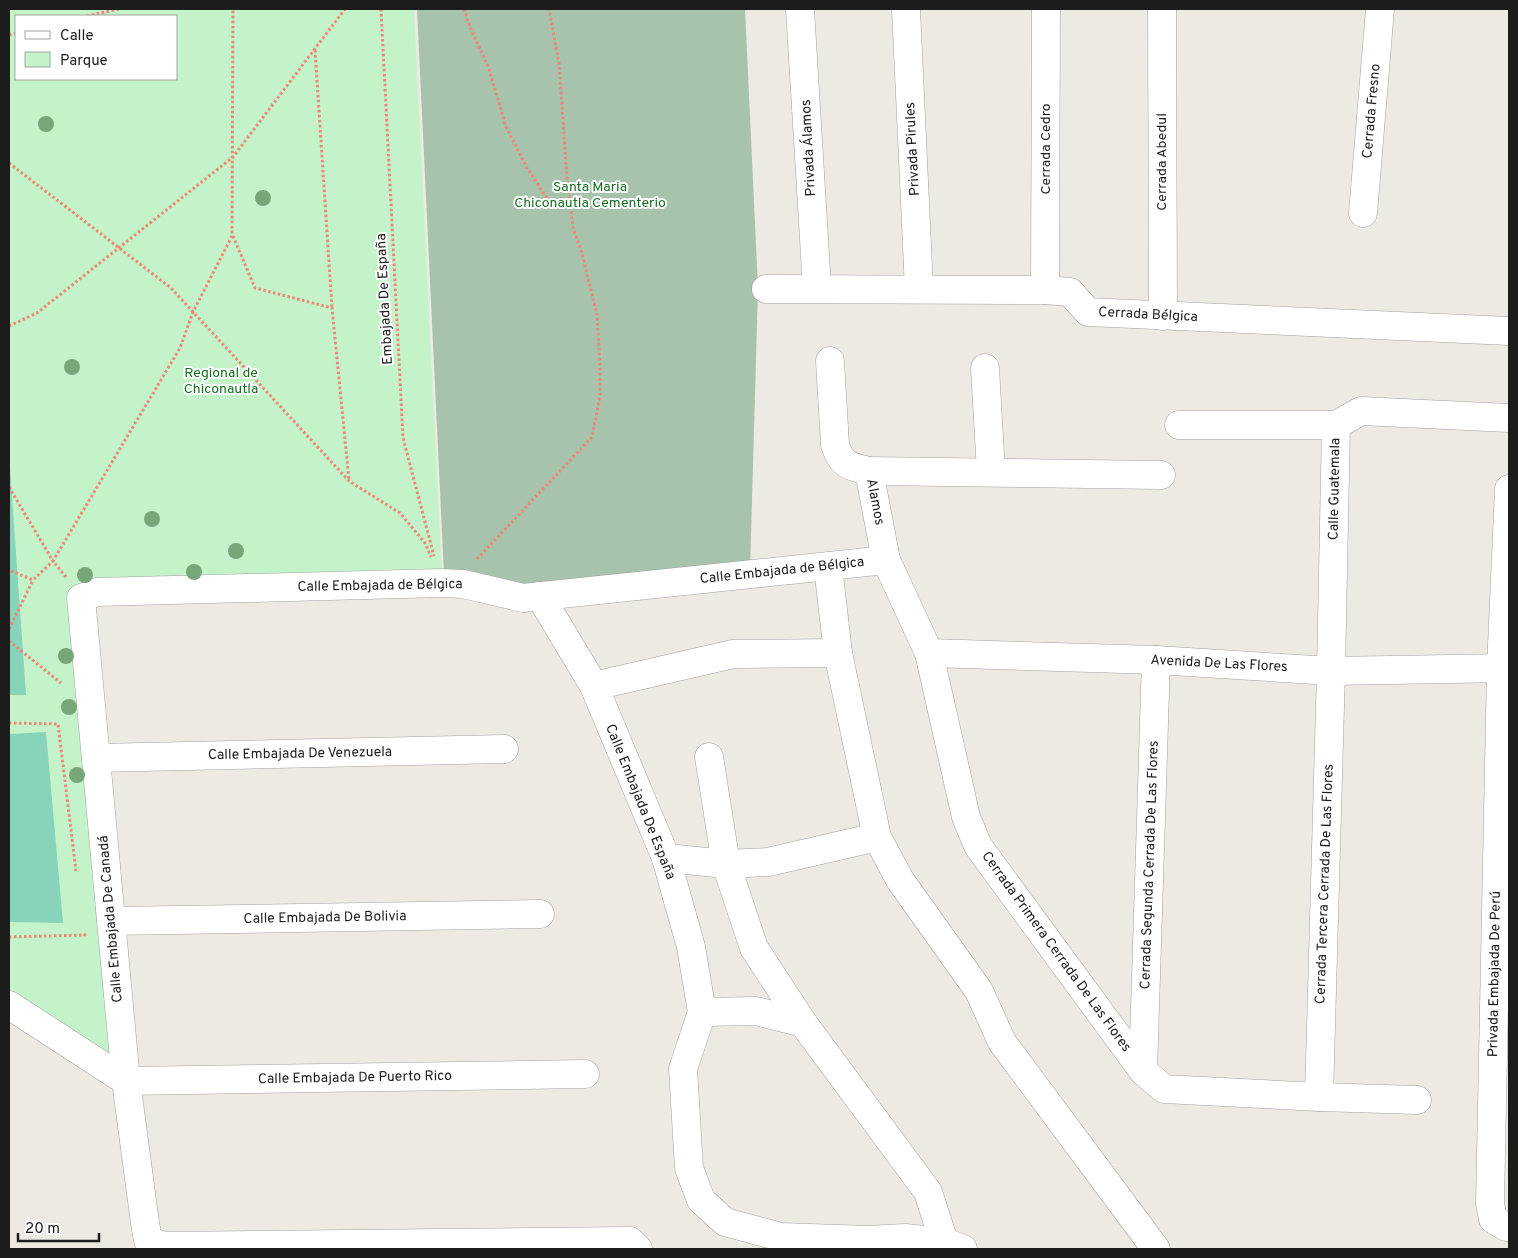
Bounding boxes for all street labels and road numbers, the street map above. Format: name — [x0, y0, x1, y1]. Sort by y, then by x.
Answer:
street label: Cerrada Fresno — [1359, 63, 1385, 159]
street label: Privada Álamos — [797, 99, 820, 197]
street label: Privada Pirules — [902, 102, 924, 196]
street label: Cerrada Cedro — [1038, 103, 1055, 195]
street label: Cerrada Abedul — [1154, 113, 1171, 211]
street label: Embajada De España — [373, 233, 397, 365]
street label: Cerrada Bélgica — [1098, 304, 1198, 326]
street label: Calle Guatemala — [1326, 438, 1344, 540]
street label: Alamos — [862, 477, 888, 527]
street label: Calle Embajada de Bélgica — [699, 554, 865, 588]
street label: Calle Embajada de Bélgica — [297, 576, 463, 596]
street label: Avenida De Las Flores — [1150, 652, 1288, 676]
street label: Calle Embajada De España — [601, 722, 679, 882]
street label: Cerrada Segunda Cerrada De Las Flores — [1137, 740, 1163, 990]
street label: Calle Embajada De Venezuela — [208, 744, 392, 764]
street label: Cerrada Tercera Cerrada De Las Flores — [1312, 764, 1338, 1004]
street label: Calle Embajada De Canadá — [95, 835, 127, 1003]
street label: Cerrada Primera Cerrada De Las Flores — [977, 848, 1135, 1056]
street label: Privada Embajada De Perú — [1485, 891, 1505, 1057]
street label: Calle Embajada De Bolivia — [243, 908, 407, 928]
street label: Calle Embajada De Puerto Rico — [258, 1068, 452, 1088]

